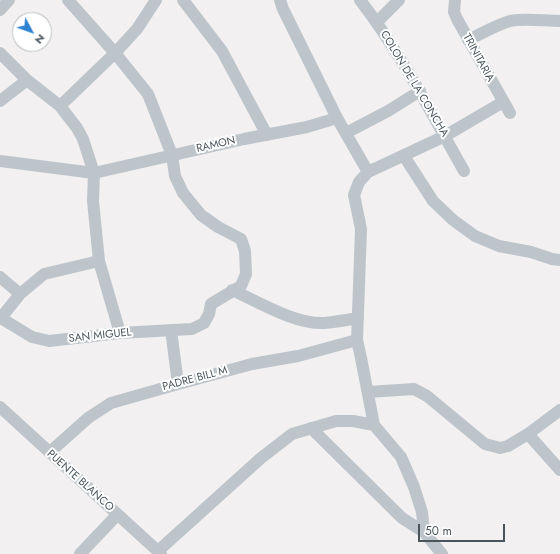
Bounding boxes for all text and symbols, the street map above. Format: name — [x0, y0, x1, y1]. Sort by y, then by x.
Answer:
north arrow — [12, 12, 52, 52]
street label: COLON DE LA CONCHA — [377, 29, 451, 139]
text: N — [31, 31, 49, 48]
street label: TRINITARIA — [459, 32, 497, 84]
street label: RAMON — [195, 134, 237, 156]
street label: SAN MIGUEL — [68, 326, 132, 346]
street label: PADRE BILL M — [161, 364, 229, 394]
street label: PUENTE BLANCO — [44, 448, 116, 514]
scale bar — [420, 516, 507, 542]
text: 50 m — [425, 522, 452, 540]

